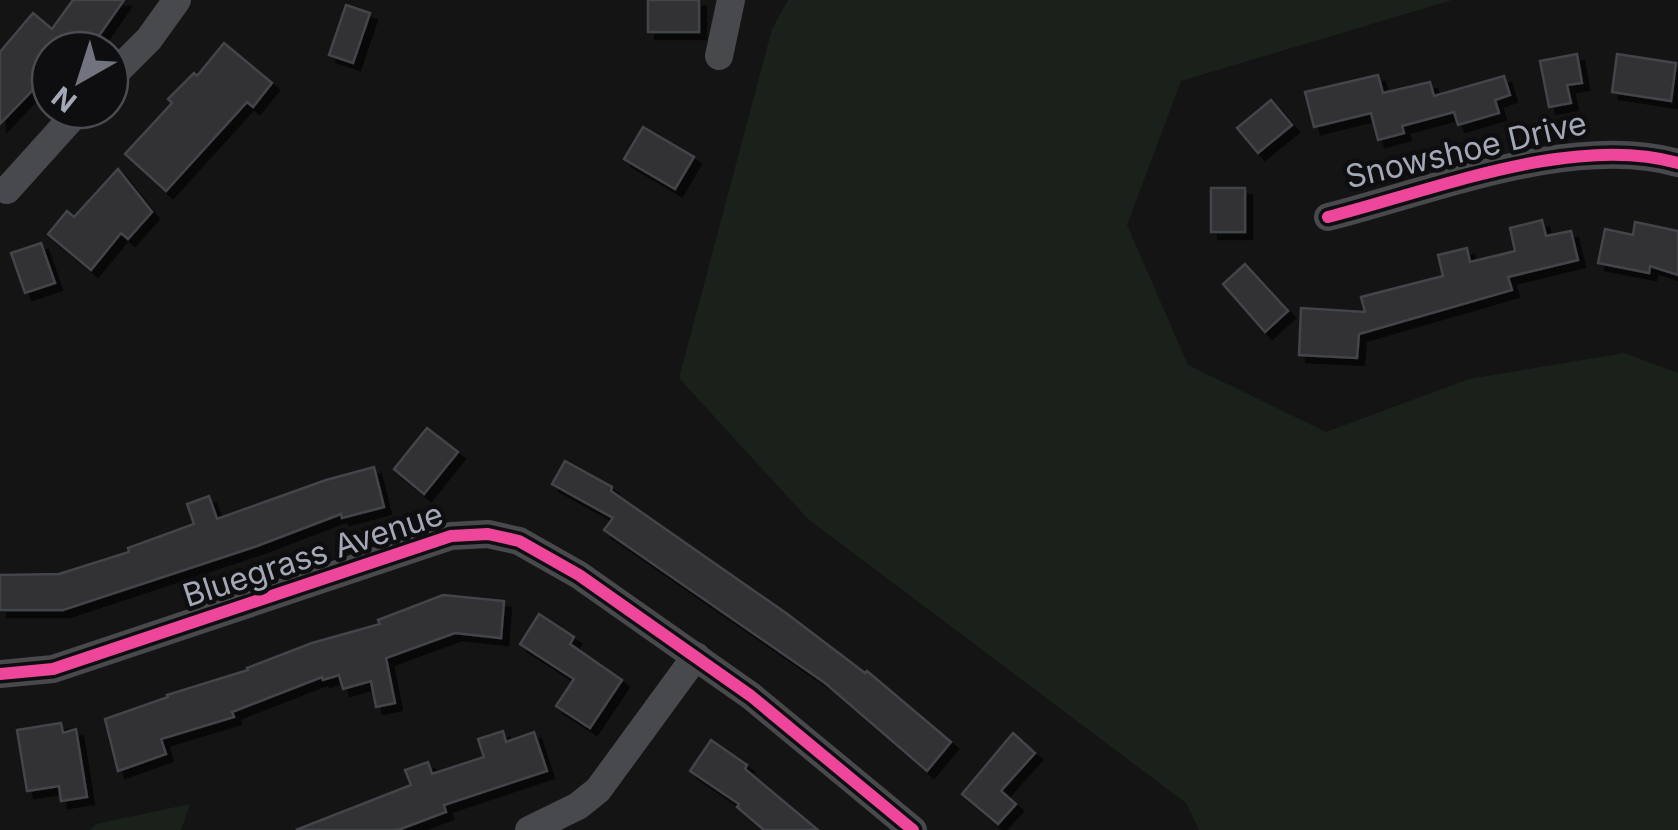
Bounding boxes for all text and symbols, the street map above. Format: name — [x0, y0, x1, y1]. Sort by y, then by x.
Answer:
north arrow — [30, 30, 130, 130]
text: N — [45, 80, 83, 119]
street label: Snowshoe Drive — [1342, 103, 1590, 196]
street label: Bluegrass Avenue — [178, 494, 448, 615]

